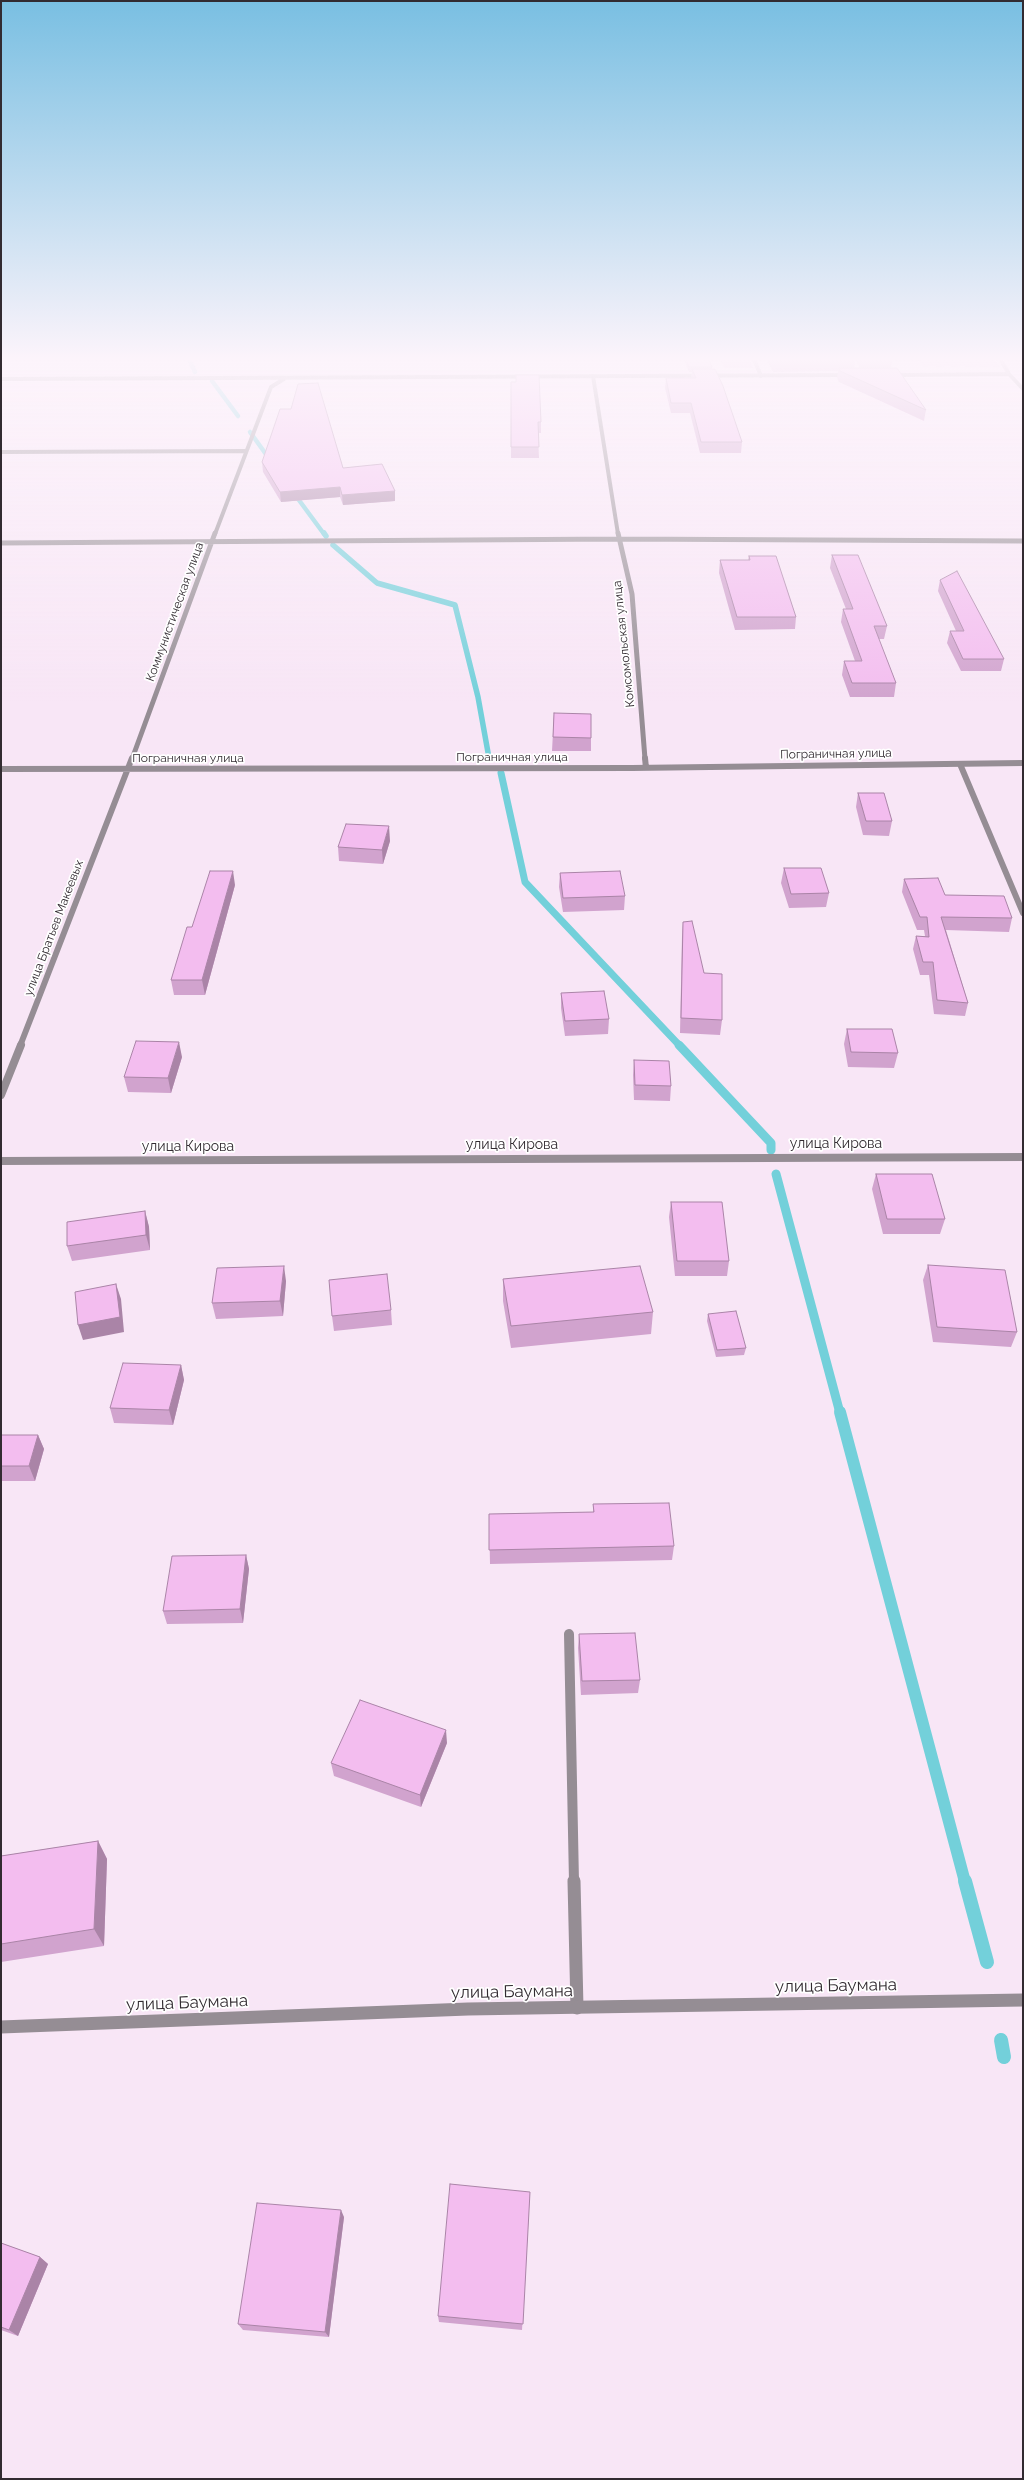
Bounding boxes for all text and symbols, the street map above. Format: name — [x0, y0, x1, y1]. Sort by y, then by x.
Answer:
street label: Коммунистическая улица — [143, 540, 207, 684]
street label: Комсомольская улица — [610, 580, 638, 708]
street label: Пограничная улица — [780, 746, 892, 762]
street label: Пограничная улица — [456, 750, 568, 764]
street label: Пограничная улица — [132, 751, 244, 765]
street label: улица Братьев Макеевых — [21, 858, 87, 998]
street label: улица Кирова — [790, 1136, 882, 1152]
street label: улица Кирова — [466, 1137, 558, 1153]
street label: улица Кирова — [142, 1139, 234, 1155]
street label: улица Баумана — [775, 1975, 897, 1997]
street label: улица Баумана — [451, 1981, 573, 2003]
street label: улица Баумана — [126, 1991, 248, 2015]

